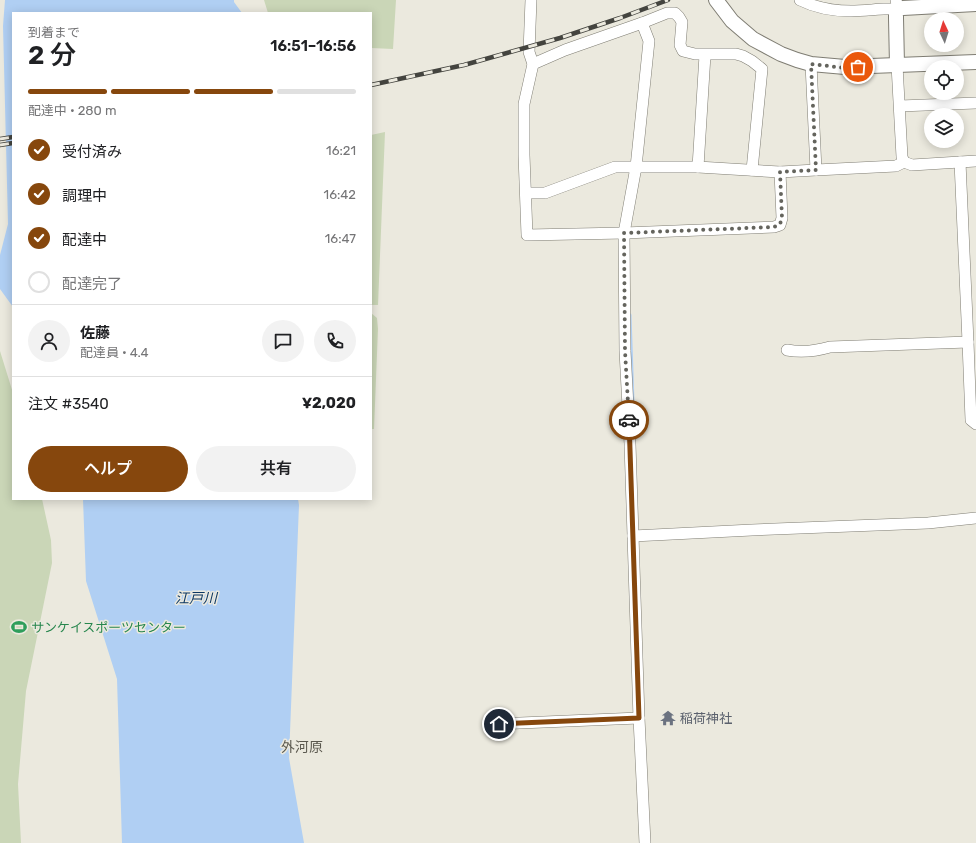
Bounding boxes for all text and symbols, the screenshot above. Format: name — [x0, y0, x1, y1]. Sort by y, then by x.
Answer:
north arrow — [924, 12, 964, 52]
map controls — [924, 12, 964, 148]
text: 到着まで — [28, 25, 80, 40]
text: 16:51–16:56 — [270, 37, 356, 55]
text: 2 分 — [28, 40, 76, 71]
pin — [841, 50, 875, 84]
icon: bag — [847, 56, 869, 78]
button: locate — [924, 60, 964, 100]
text: 配達中 · 280 m — [28, 103, 117, 118]
button: layers — [924, 108, 964, 148]
icon: check — [28, 139, 50, 161]
text: 受付済み — [62, 143, 122, 161]
text: 16:21 — [326, 143, 356, 158]
icon: check — [28, 183, 50, 205]
text: 調理中 — [62, 187, 107, 205]
text: 16:42 — [324, 187, 356, 202]
icon: check — [28, 227, 50, 249]
text: 配達中 — [62, 231, 107, 249]
text: 16:47 — [325, 231, 356, 246]
text: 配達完了 — [62, 275, 122, 293]
button: person — [28, 320, 70, 362]
button: chat — [262, 320, 304, 362]
button: phone — [314, 320, 356, 362]
text: 佐藤 — [80, 324, 110, 342]
text: 配達員 · 4.4 — [80, 345, 149, 360]
text: ¥2,020 — [302, 394, 356, 412]
text: 注文 #3540 — [28, 395, 109, 413]
courier — [609, 400, 649, 440]
icon: car — [618, 409, 640, 431]
button: ヘルプ — [28, 446, 188, 492]
button: 共有 — [196, 446, 356, 492]
water label: 江戸川 — [175, 590, 219, 607]
sports icon: サンケイスポーツセンター — [10, 618, 28, 636]
place label: サンケイスポーツセンター — [31, 620, 186, 635]
pin — [482, 707, 516, 741]
temple icon: 稲荷神社 — [659, 709, 677, 727]
place label: 稲荷神社 — [680, 711, 732, 726]
icon: home — [488, 713, 510, 735]
district label: 外河原 — [281, 739, 323, 756]

